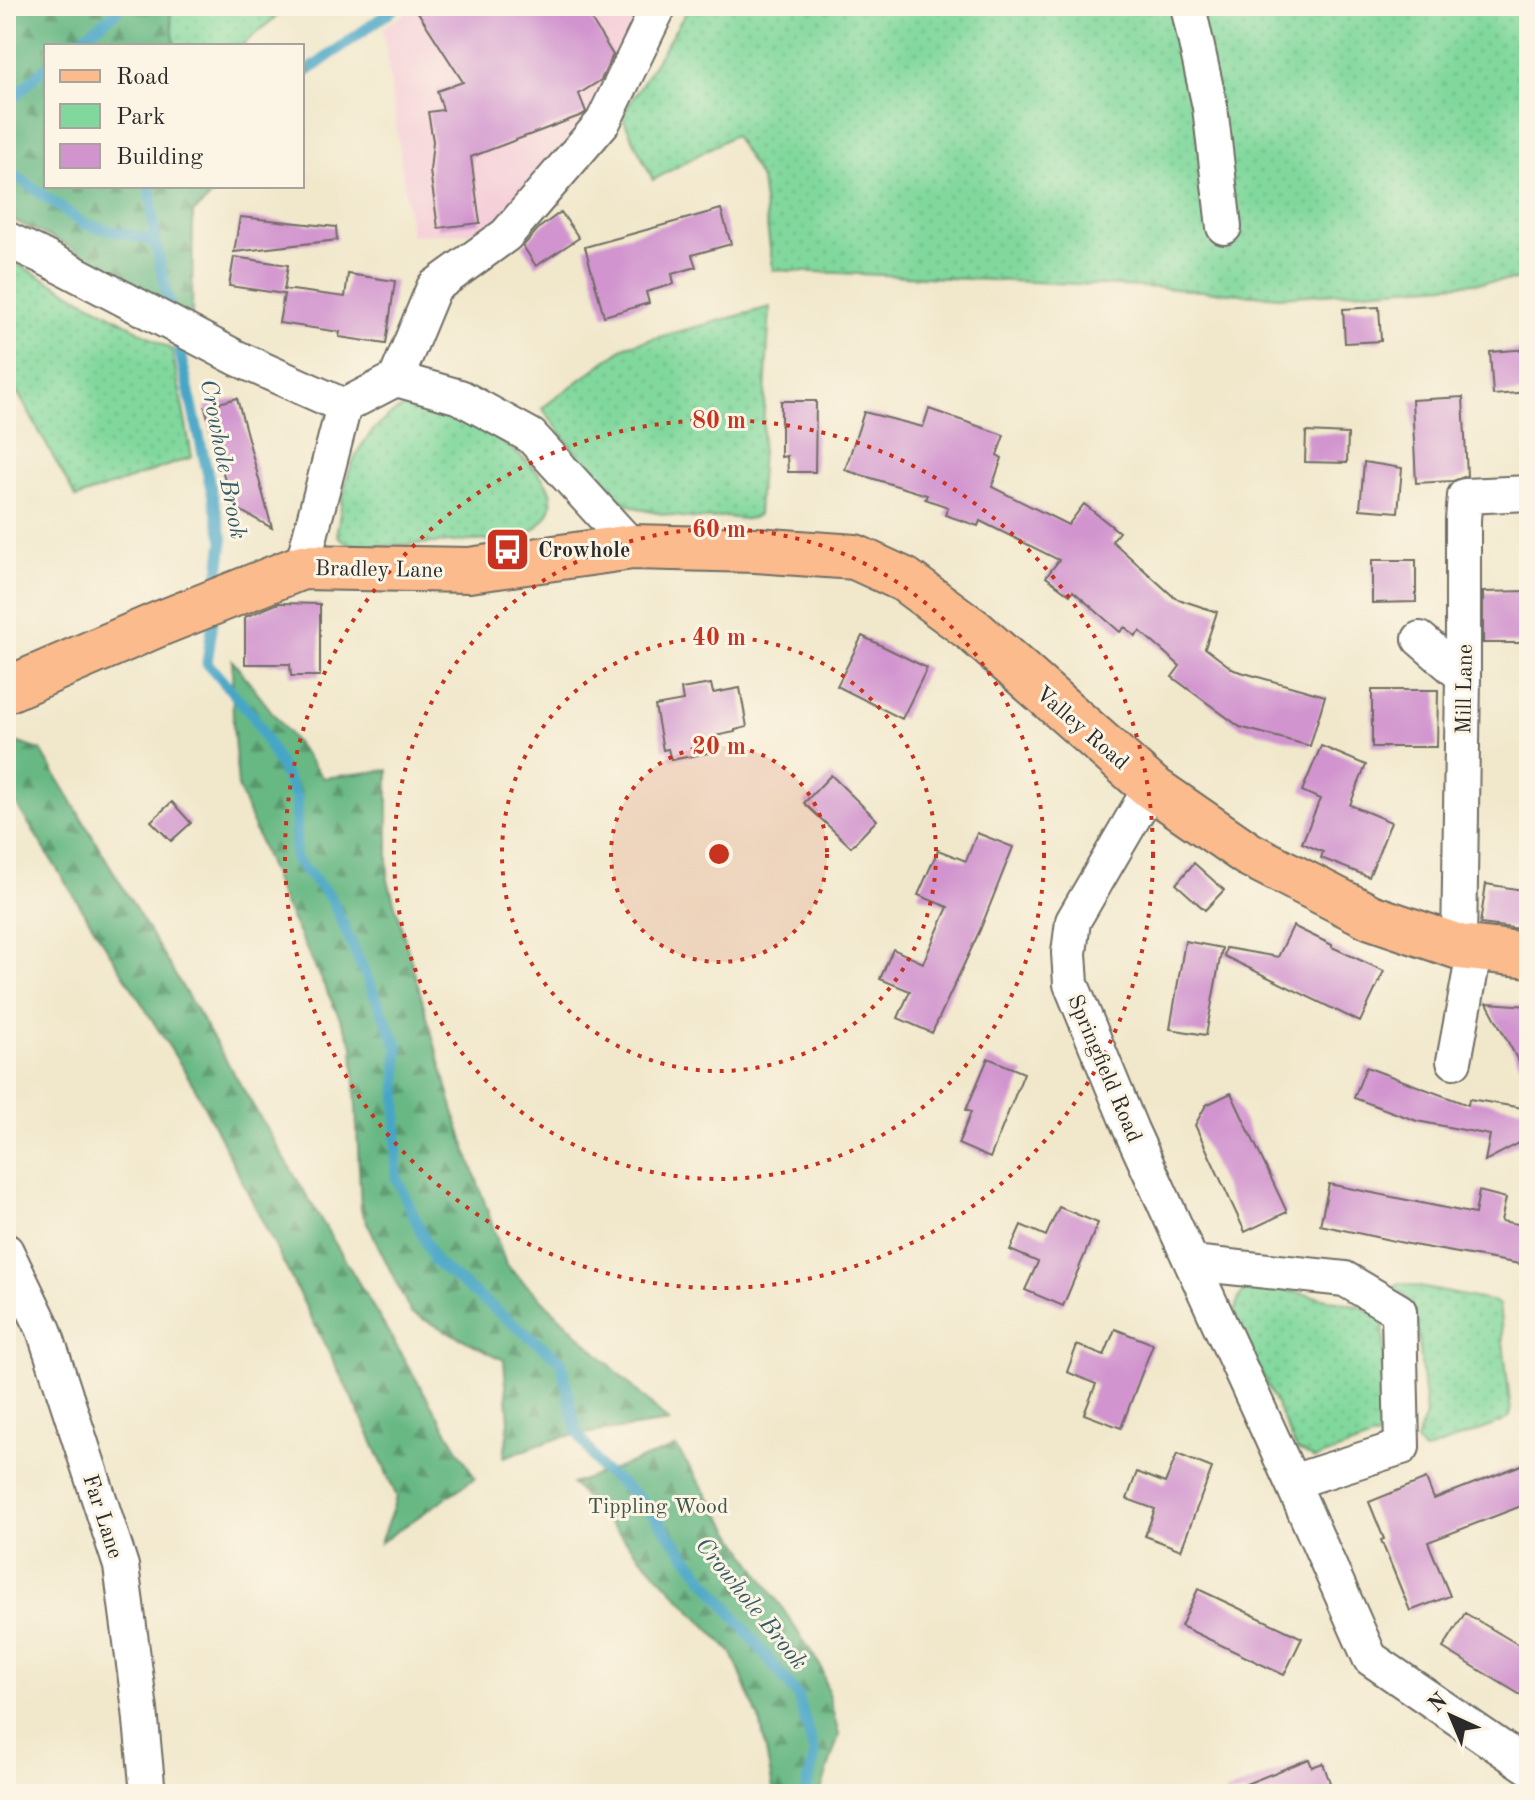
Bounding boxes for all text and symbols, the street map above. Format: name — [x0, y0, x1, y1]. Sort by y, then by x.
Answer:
legend — [44, 44, 304, 188]
text: Road — [116, 66, 169, 90]
text: Park — [116, 106, 165, 130]
text: Building — [116, 146, 203, 170]
water label: Crowhole Brook — [195, 377, 249, 541]
text: 80 m — [692, 410, 746, 434]
text: 60 m — [692, 519, 746, 543]
bus stop icon: Crowhole — [483, 525, 531, 573]
place label: Crowhole — [538, 540, 630, 562]
street label: Bradley Lane — [315, 558, 443, 582]
text: 40 m — [692, 627, 746, 651]
street label: Mill Lane — [1453, 644, 1477, 734]
street label: Valley Road — [1031, 683, 1132, 775]
text: 20 m — [692, 736, 746, 760]
centre of rings — [705, 840, 733, 868]
street label: Springfield Road — [1063, 992, 1145, 1146]
street label: Far Lane — [78, 1472, 126, 1561]
park label: Tippling Wood — [588, 1496, 728, 1518]
water label: Crowhole Brook — [690, 1534, 811, 1675]
north arrow — [1411, 1676, 1491, 1756]
text: N — [1425, 1689, 1452, 1717]

